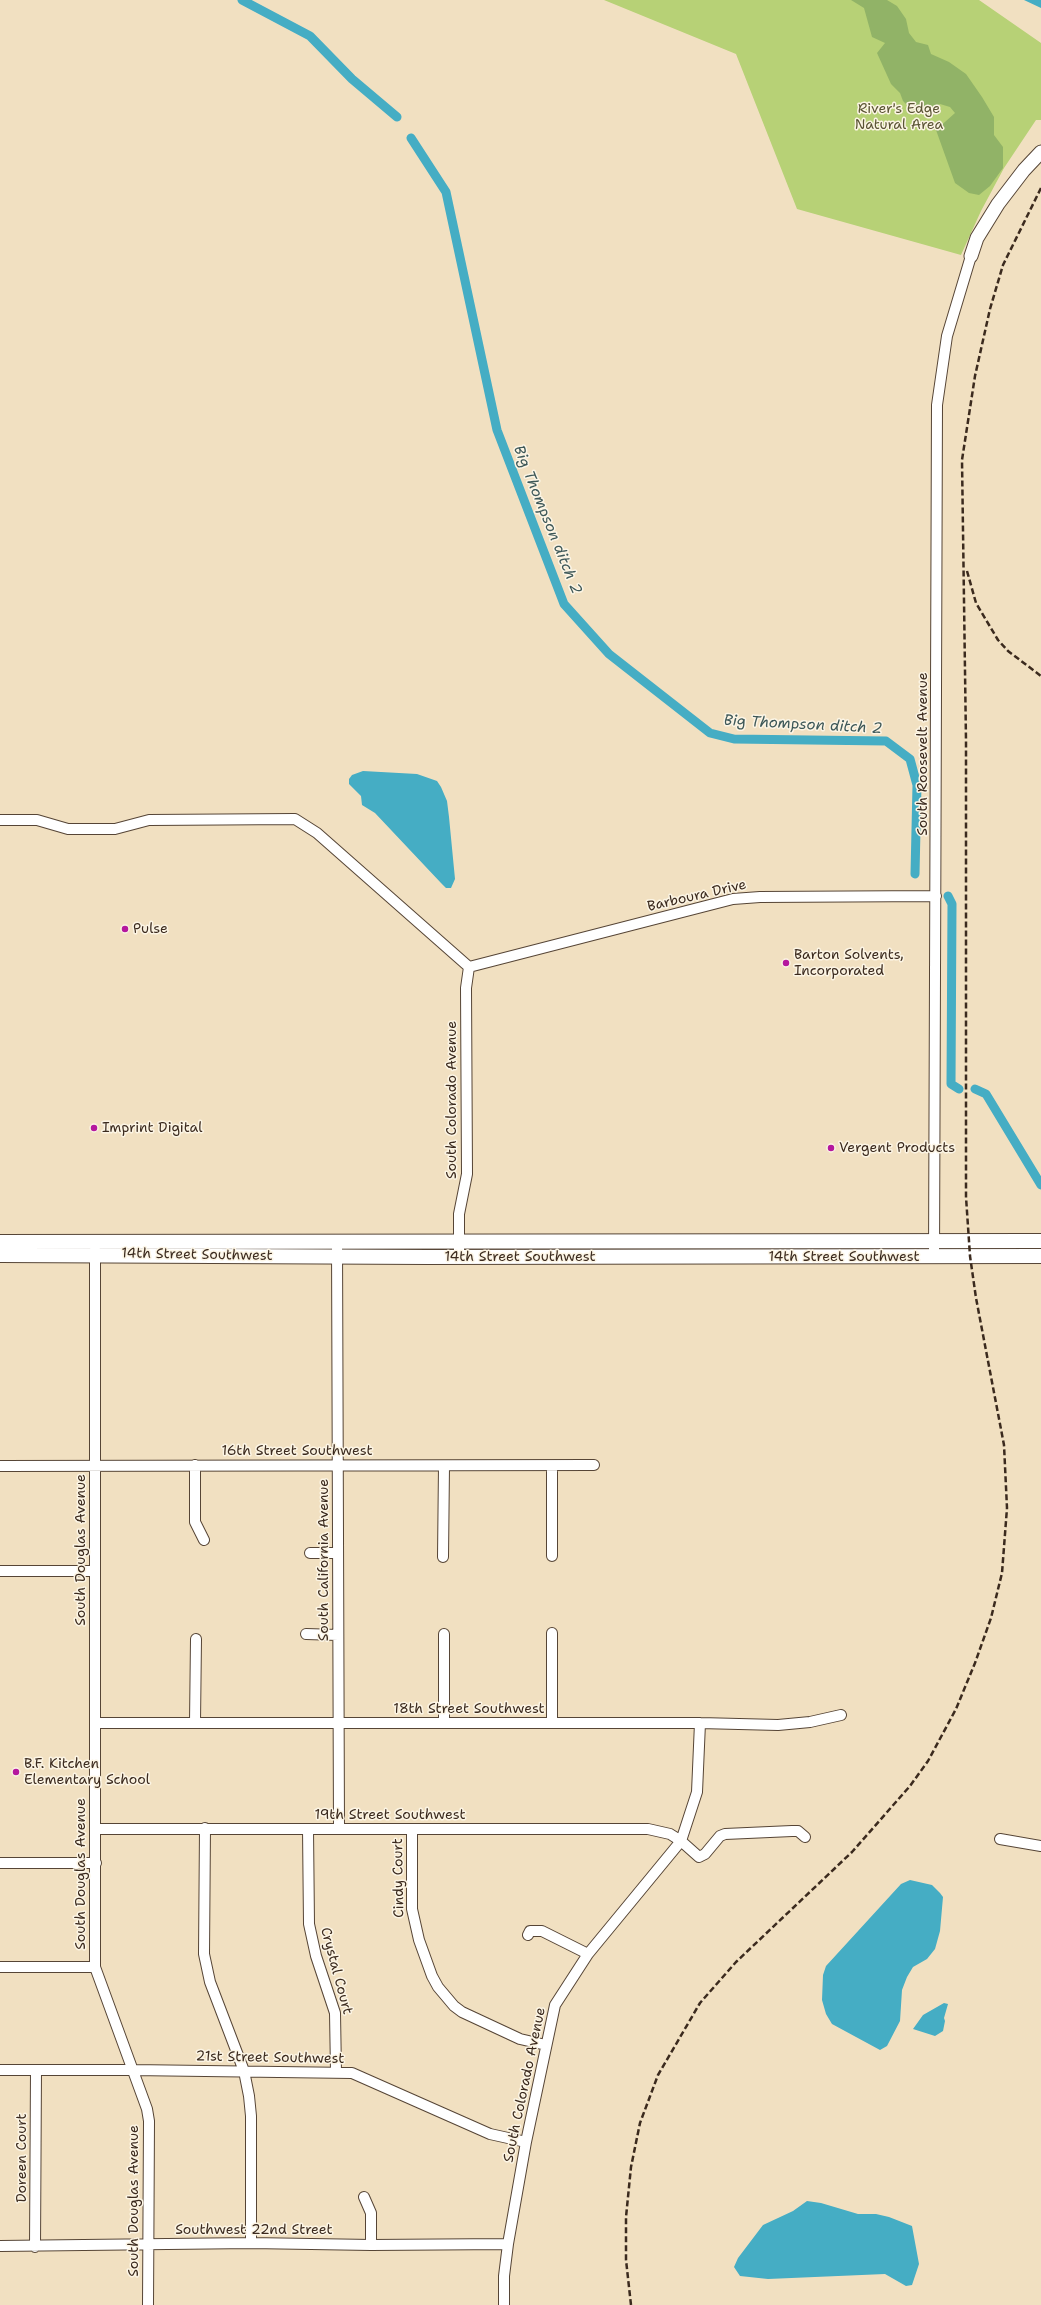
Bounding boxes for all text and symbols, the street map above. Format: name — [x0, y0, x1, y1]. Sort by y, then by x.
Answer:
park label: River's Edge Natural Area — [855, 101, 943, 134]
water label: Big Thompson ditch 2 — [509, 443, 585, 597]
street label: South Roosevelt Avenue — [915, 672, 931, 836]
water label: Big Thompson ditch 2 — [723, 712, 883, 738]
street label: Barboura Drive — [646, 876, 748, 916]
place label: Pulse — [133, 921, 168, 937]
marker: Pulse — [120, 924, 130, 934]
place label: Barton Solvents, Incorporated — [794, 947, 904, 980]
marker: Barton Solvents, Incorporated — [781, 958, 791, 968]
street label: South Colorado Avenue — [444, 1021, 460, 1179]
place label: Imprint Digital — [102, 1120, 202, 1136]
marker: Imprint Digital — [89, 1123, 99, 1133]
place label: Vergent Products — [839, 1140, 955, 1156]
marker: Vergent Products — [826, 1143, 836, 1153]
street label: 14th Street Southwest — [121, 1245, 273, 1265]
street label: 14th Street Southwest — [444, 1249, 596, 1265]
street label: 14th Street Southwest — [768, 1249, 920, 1265]
street label: 16th Street Southwest — [221, 1443, 373, 1459]
street label: South Douglas Avenue — [73, 1474, 89, 1626]
street label: South California Avenue — [316, 1479, 332, 1641]
street label: 18th Street Southwest — [393, 1701, 545, 1717]
place label: B.F. Kitchen Elementary School — [24, 1756, 150, 1788]
marker: B.F. Kitchen Elementary School — [11, 1767, 21, 1777]
street label: South Douglas Avenue — [73, 1798, 89, 1950]
street label: 19th Street Southwest — [314, 1807, 466, 1823]
street label: Cindy Court — [390, 1838, 408, 1918]
street label: Crystal Court — [316, 1926, 356, 2016]
street label: South Colorado Avenue — [500, 2006, 550, 2164]
street label: 21st Street Southwest — [195, 2048, 345, 2068]
street label: Doreen Court — [14, 2113, 30, 2203]
street label: South Douglas Avenue — [126, 2125, 142, 2277]
street label: Southwest 22nd Street — [175, 2222, 333, 2238]

